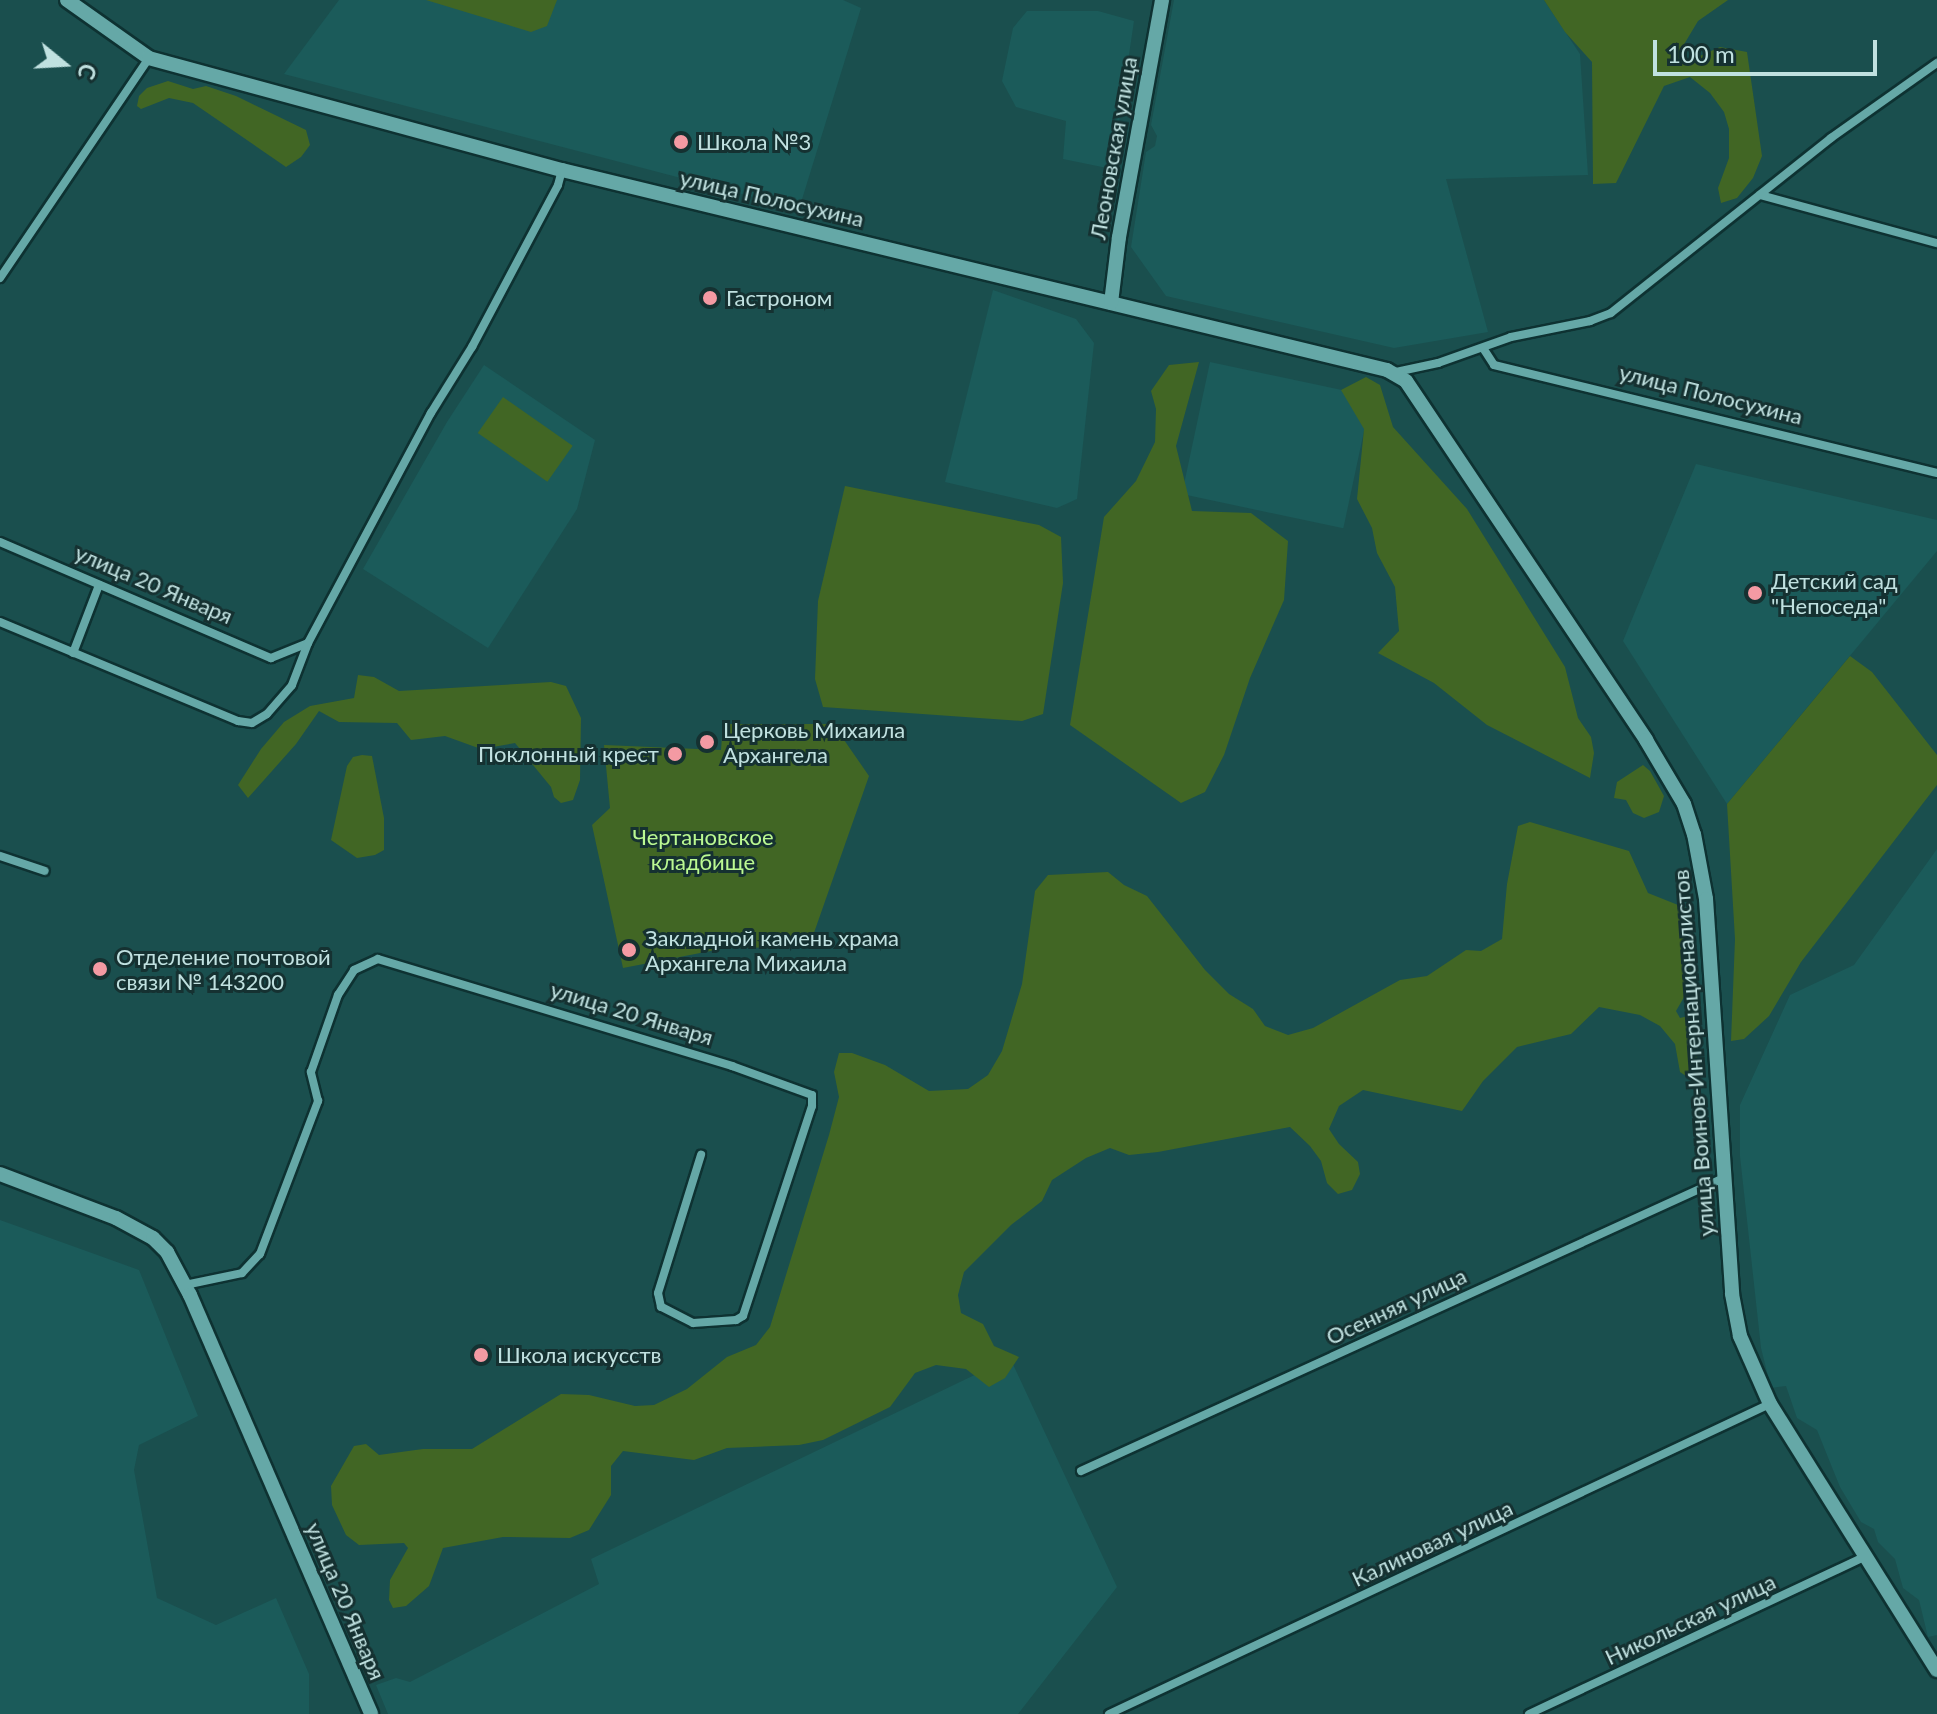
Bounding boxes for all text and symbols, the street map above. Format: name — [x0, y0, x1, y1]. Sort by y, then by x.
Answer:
north arrow — [24, 24, 104, 104]
scale bar — [1657, 24, 1881, 74]
text: 100 m — [1667, 39, 1735, 68]
street label: Леоновская улица — [1084, 55, 1142, 241]
text: С — [72, 60, 102, 83]
place label: Школа №3 — [697, 129, 811, 155]
marker: Школа №3 — [672, 133, 690, 151]
street label: улица Полосухина — [678, 164, 866, 232]
place label: Гастроном — [726, 285, 832, 311]
marker: Гастроном — [701, 289, 719, 307]
street label: улица Полосухина — [1617, 358, 1805, 430]
street label: улица 20 Января — [71, 539, 237, 629]
place label: Детский сад "Непоседа" — [1771, 567, 1898, 618]
marker: Детский сад "Непоседа" — [1746, 584, 1764, 602]
place label: Церковь Михаила Архангела — [723, 716, 905, 768]
marker: Церковь Михаила Архангела — [698, 733, 716, 751]
place label: Поклонный крест — [478, 741, 659, 767]
marker: Поклонный крест — [666, 745, 684, 763]
park label: Чертановское кладбище — [632, 823, 774, 874]
street label: улица Воинов-Интернационалистов — [1667, 869, 1719, 1237]
place label: Закладной камень храма Архангела Михаила — [645, 924, 899, 976]
marker: Закладной камень храма Архангела Михаила — [620, 941, 638, 959]
place label: Отделение почтовой связи № 143200 — [116, 943, 331, 994]
marker: Отделение почтовой связи № 143200 — [91, 960, 109, 978]
street label: улица 20 Января — [547, 976, 717, 1050]
street label: Осенняя улица — [1322, 1262, 1470, 1350]
place label: Школа искусств — [497, 1342, 661, 1368]
marker: Школа искусств — [472, 1346, 490, 1364]
street label: Калиновая улица — [1347, 1494, 1517, 1592]
street label: улица 20 Января — [301, 1518, 391, 1684]
street label: Никольская улица — [1601, 1568, 1779, 1670]

